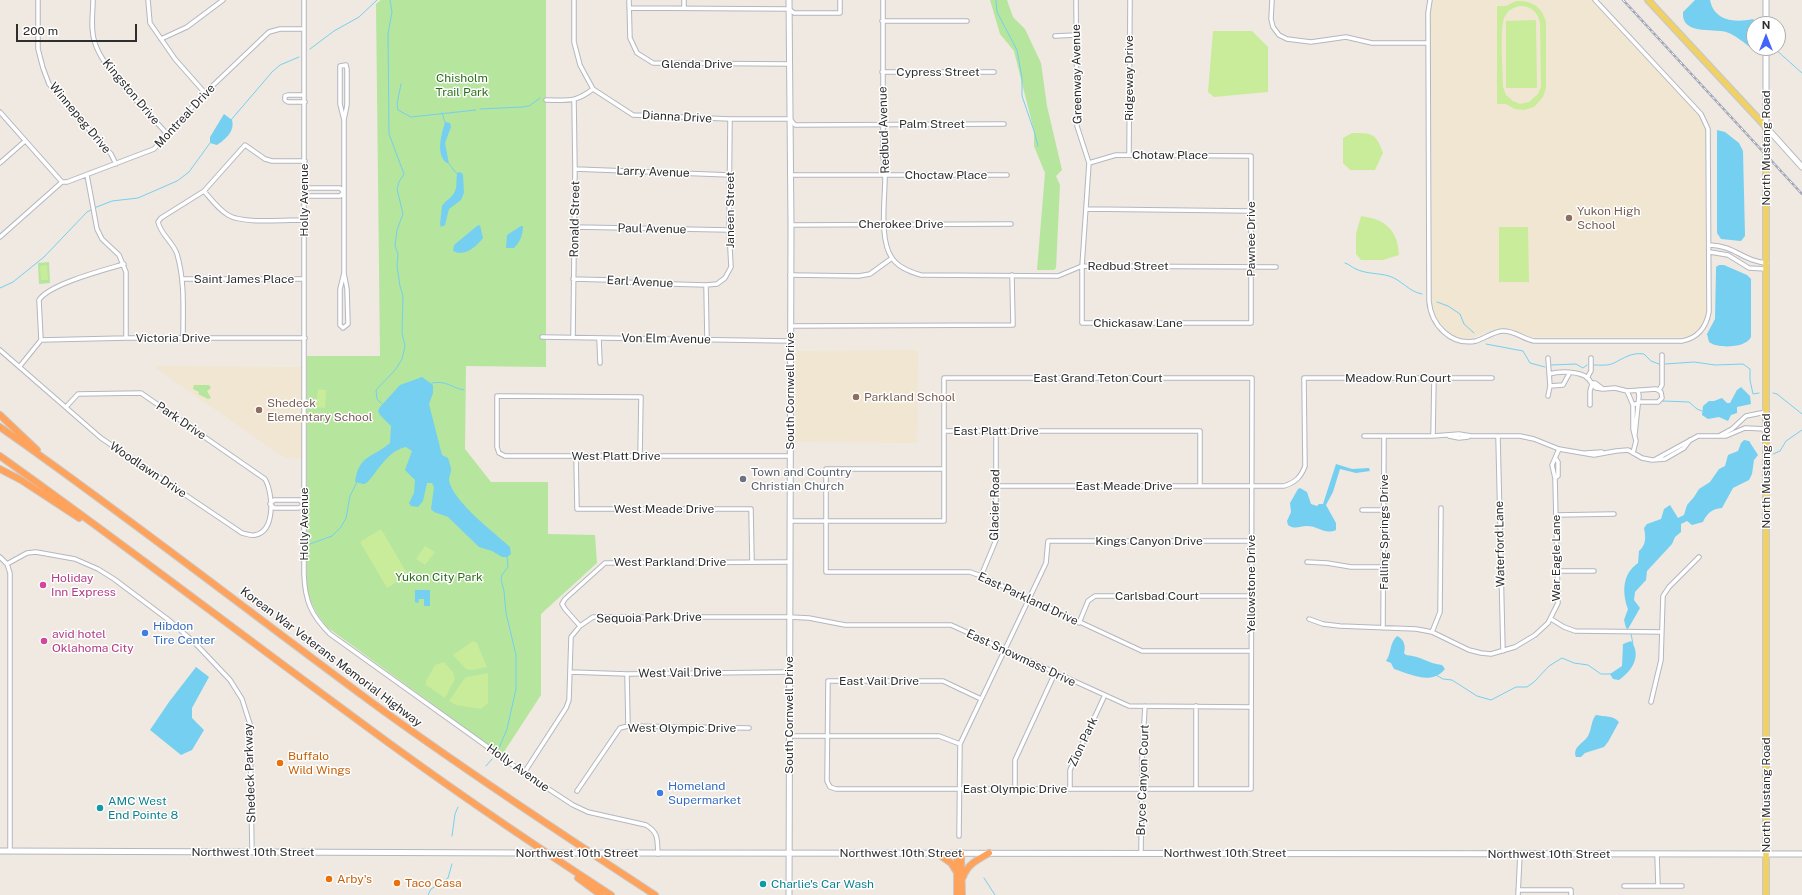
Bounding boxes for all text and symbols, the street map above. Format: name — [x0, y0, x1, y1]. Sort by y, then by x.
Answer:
scale bar — [18, 16, 139, 42]
north arrow — [1746, 16, 1786, 56]
text: N — [1762, 19, 1770, 31]
text: 200 m — [23, 24, 58, 38]
street label: Greenway Avenue — [1069, 24, 1085, 124]
street label: Ridgeway Drive — [1122, 35, 1136, 121]
street label: Kingston Drive — [99, 56, 163, 128]
street label: Glenda Drive — [661, 57, 733, 71]
street label: Cypress Street — [896, 65, 980, 79]
park label: Chisholm Trail Park — [435, 71, 489, 99]
street label: Winnepeg Drive — [46, 80, 114, 156]
street label: Montreal Drive — [152, 81, 218, 151]
street label: Redbud Avenue — [875, 86, 893, 174]
street label: North Mustang Road — [1759, 90, 1773, 206]
street label: Dianna Drive — [642, 108, 712, 126]
street label: Palm Street — [899, 117, 965, 131]
street label: Chotaw Place — [1132, 148, 1208, 162]
street label: Holly Avenue — [297, 163, 311, 237]
street label: Larry Avenue — [616, 164, 690, 180]
street label: Choctaw Place — [905, 168, 987, 182]
street label: Janeen Street — [723, 172, 737, 248]
street label: Ronald Street — [567, 181, 583, 257]
street label: Pawnee Drive — [1244, 201, 1258, 277]
place label: Yukon High School — [1577, 204, 1640, 232]
marker: Yukon High School — [1564, 213, 1574, 223]
street label: Cherokee Drive — [858, 217, 944, 231]
street label: Paul Avenue — [617, 221, 687, 237]
street label: Redbud Street — [1087, 259, 1169, 273]
street label: Saint James Place — [194, 272, 294, 286]
street label: Earl Avenue — [606, 273, 674, 291]
street label: Chickasaw Lane — [1093, 316, 1183, 330]
street label: Victoria Drive — [136, 331, 210, 345]
street label: Von Elm Avenue — [621, 331, 711, 347]
street label: South Cornwell Drive — [783, 332, 797, 450]
street label: East Grand Teton Court — [1033, 371, 1163, 385]
street label: Meadow Run Court — [1345, 371, 1451, 385]
place label: Parkland School — [864, 390, 955, 404]
marker: Parkland School — [851, 392, 861, 402]
place label: Shedeck Elementary School — [267, 396, 372, 424]
street label: Park Drive — [153, 399, 209, 443]
marker: Shedeck Elementary School — [254, 405, 264, 415]
street label: North Mustang Road — [1759, 413, 1773, 529]
street label: East Platt Drive — [953, 424, 1039, 438]
street label: Woodlawn Drive — [107, 439, 189, 501]
street label: West Platt Drive — [571, 449, 661, 463]
place label: Town and Country Christian Church — [751, 465, 851, 493]
street label: Glacier Road — [987, 469, 1003, 541]
marker: Town and Country Christian Church — [738, 474, 748, 484]
street label: Falling Springs Drive — [1377, 474, 1391, 590]
street label: East Meade Drive — [1076, 479, 1172, 493]
street label: Holly Avenue — [297, 487, 311, 561]
street label: Waterford Lane — [1492, 501, 1508, 587]
street label: West Meade Drive — [614, 502, 714, 516]
street label: War Eagle Lane — [1549, 515, 1563, 601]
street label: Kings Canyon Drive — [1095, 534, 1203, 548]
street label: Yellowstone Drive — [1244, 535, 1258, 633]
street label: West Parkland Drive — [614, 555, 726, 569]
street label: East Parkland Drive — [976, 569, 1080, 629]
park label: Yukon City Park — [395, 570, 483, 584]
place label: Holiday Inn Express — [51, 571, 116, 599]
marker: Holiday Inn Express — [38, 580, 48, 590]
street label: Korean War Veterans Memorial Highway — [237, 584, 425, 730]
street label: Carlsbad Court — [1115, 589, 1199, 603]
street label: Sequoia Park Drive — [596, 610, 702, 626]
place label: Hibdon Tire Center — [153, 619, 215, 647]
street label: East Snowmass Drive — [964, 626, 1078, 690]
place label: avid hotel Oklahoma City — [52, 627, 134, 655]
marker: Hibdon Tire Center — [140, 628, 150, 638]
marker: avid hotel Oklahoma City — [39, 636, 49, 646]
street label: South Cornwell Drive — [782, 656, 796, 774]
street label: West Vail Drive — [638, 665, 722, 681]
street label: East Vail Drive — [839, 674, 919, 688]
street label: Zion Park — [1065, 715, 1101, 769]
street label: West Olympic Drive — [628, 721, 736, 735]
street label: Shedeck Parkway — [241, 723, 259, 823]
street label: Bryce Canyon Court — [1134, 724, 1152, 836]
street label: North Mustang Road — [1759, 737, 1773, 853]
street label: Holly Avenue — [484, 741, 552, 795]
place label: Buffalo Wild Wings — [288, 749, 351, 777]
marker: Buffalo Wild Wings — [275, 758, 285, 768]
place label: Homeland Supermarket — [668, 779, 741, 807]
street label: East Olympic Drive — [963, 782, 1067, 796]
marker: Homeland Supermarket — [655, 788, 665, 798]
place label: AMC West End Pointe 8 — [108, 794, 178, 822]
marker: AMC West End Pointe 8 — [95, 803, 105, 813]
street label: Northwest 10th Street — [192, 845, 314, 859]
street label: Northwest 10th Street — [516, 846, 638, 860]
street label: Northwest 10th Street — [840, 846, 962, 860]
street label: Northwest 10th Street — [1164, 846, 1286, 860]
street label: Northwest 10th Street — [1488, 847, 1610, 861]
place label: Arby's — [337, 872, 372, 886]
marker: Arby's — [324, 874, 334, 884]
place label: Taco Casa — [405, 876, 462, 890]
place label: Charlie's Car Wash — [771, 877, 874, 891]
marker: Taco Casa — [392, 878, 402, 888]
marker: Charlie's Car Wash — [758, 879, 768, 889]

